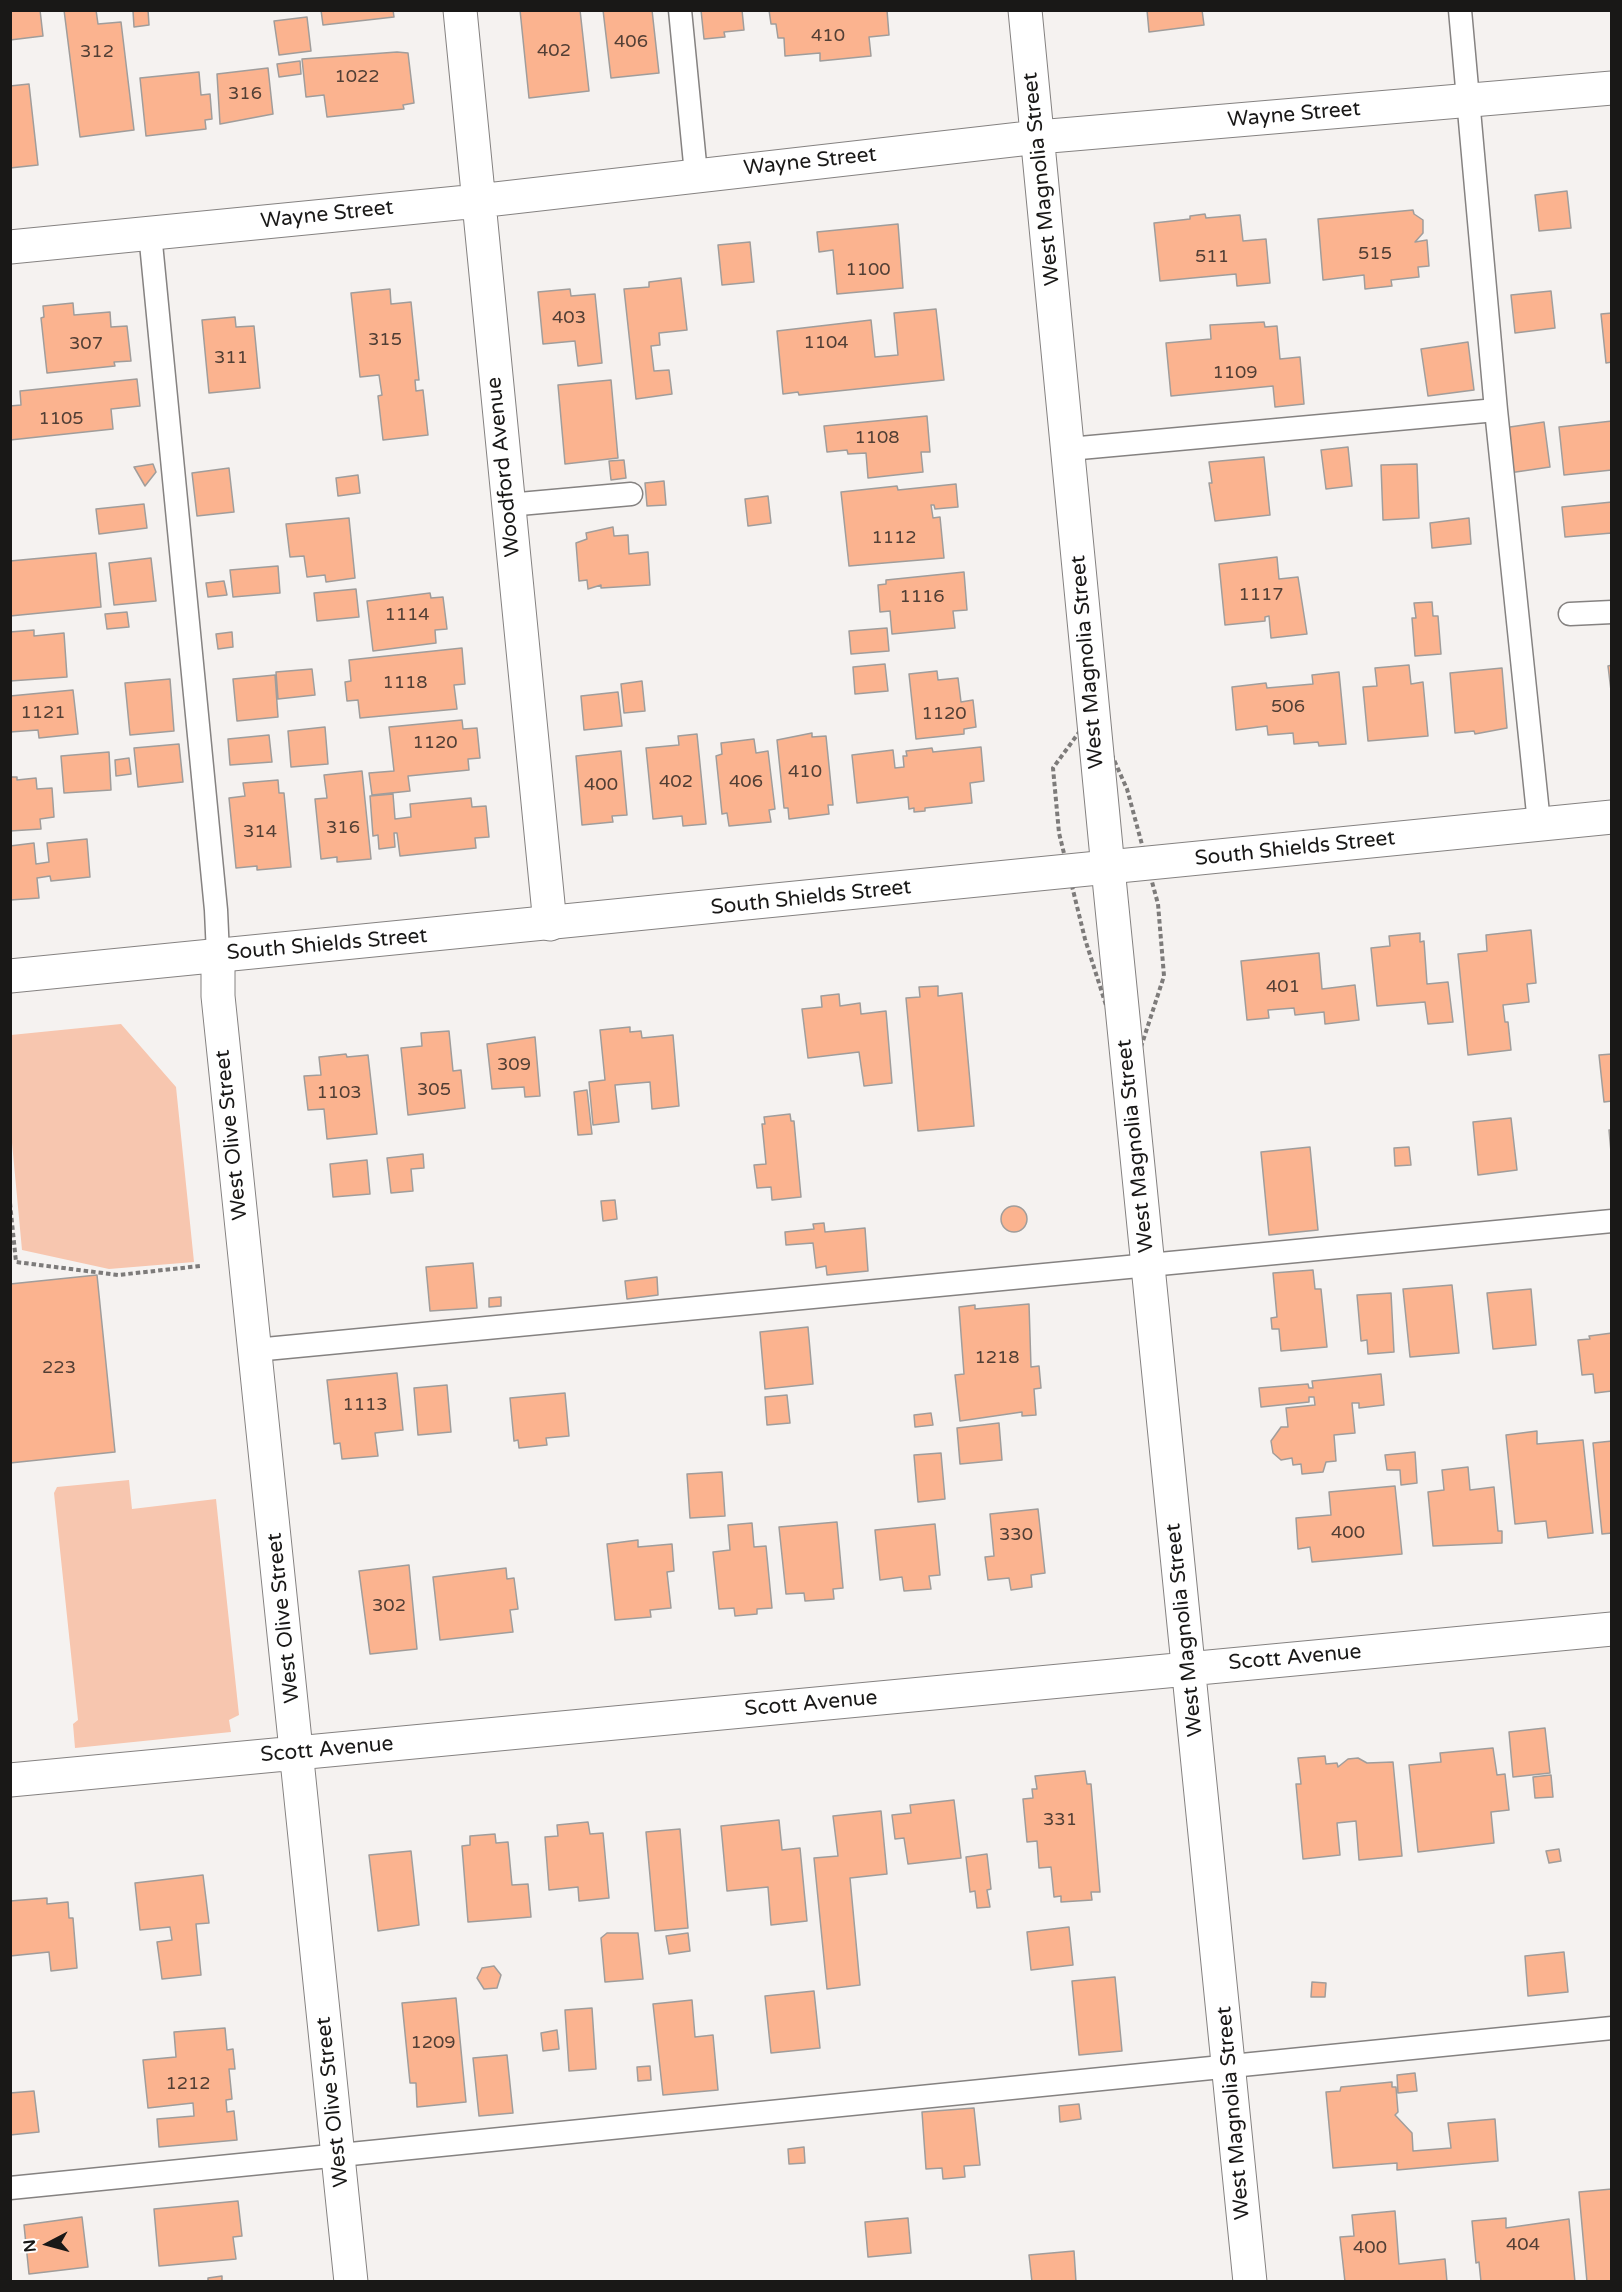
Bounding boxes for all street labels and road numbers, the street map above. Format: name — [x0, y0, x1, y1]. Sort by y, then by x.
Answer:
street label: West Magnolia Street — [1018, 71, 1066, 287]
street label: Wayne Street — [1226, 97, 1362, 133]
street label: Wayne Street — [742, 142, 878, 182]
street label: Wayne Street — [259, 195, 395, 235]
street label: Woodford Avenue — [482, 376, 526, 558]
street label: West Magnolia Street — [1066, 554, 1110, 770]
street label: South Shields Street — [1193, 826, 1397, 872]
street label: South Shields Street — [709, 875, 913, 921]
street label: South Shields Street — [226, 924, 428, 966]
street label: West Magnolia Street — [1112, 1038, 1160, 1254]
street label: West Olive Street — [211, 1048, 253, 1222]
street label: West Magnolia Street — [1161, 1522, 1209, 1738]
street label: West Olive Street — [263, 1531, 305, 1705]
street label: Scott Avenue — [1227, 1640, 1363, 1676]
street label: Scott Avenue — [743, 1686, 879, 1722]
street label: Scott Avenue — [259, 1732, 395, 1768]
street label: West Magnolia Street — [1212, 2005, 1256, 2221]
street label: West Olive Street — [312, 2015, 354, 2189]

